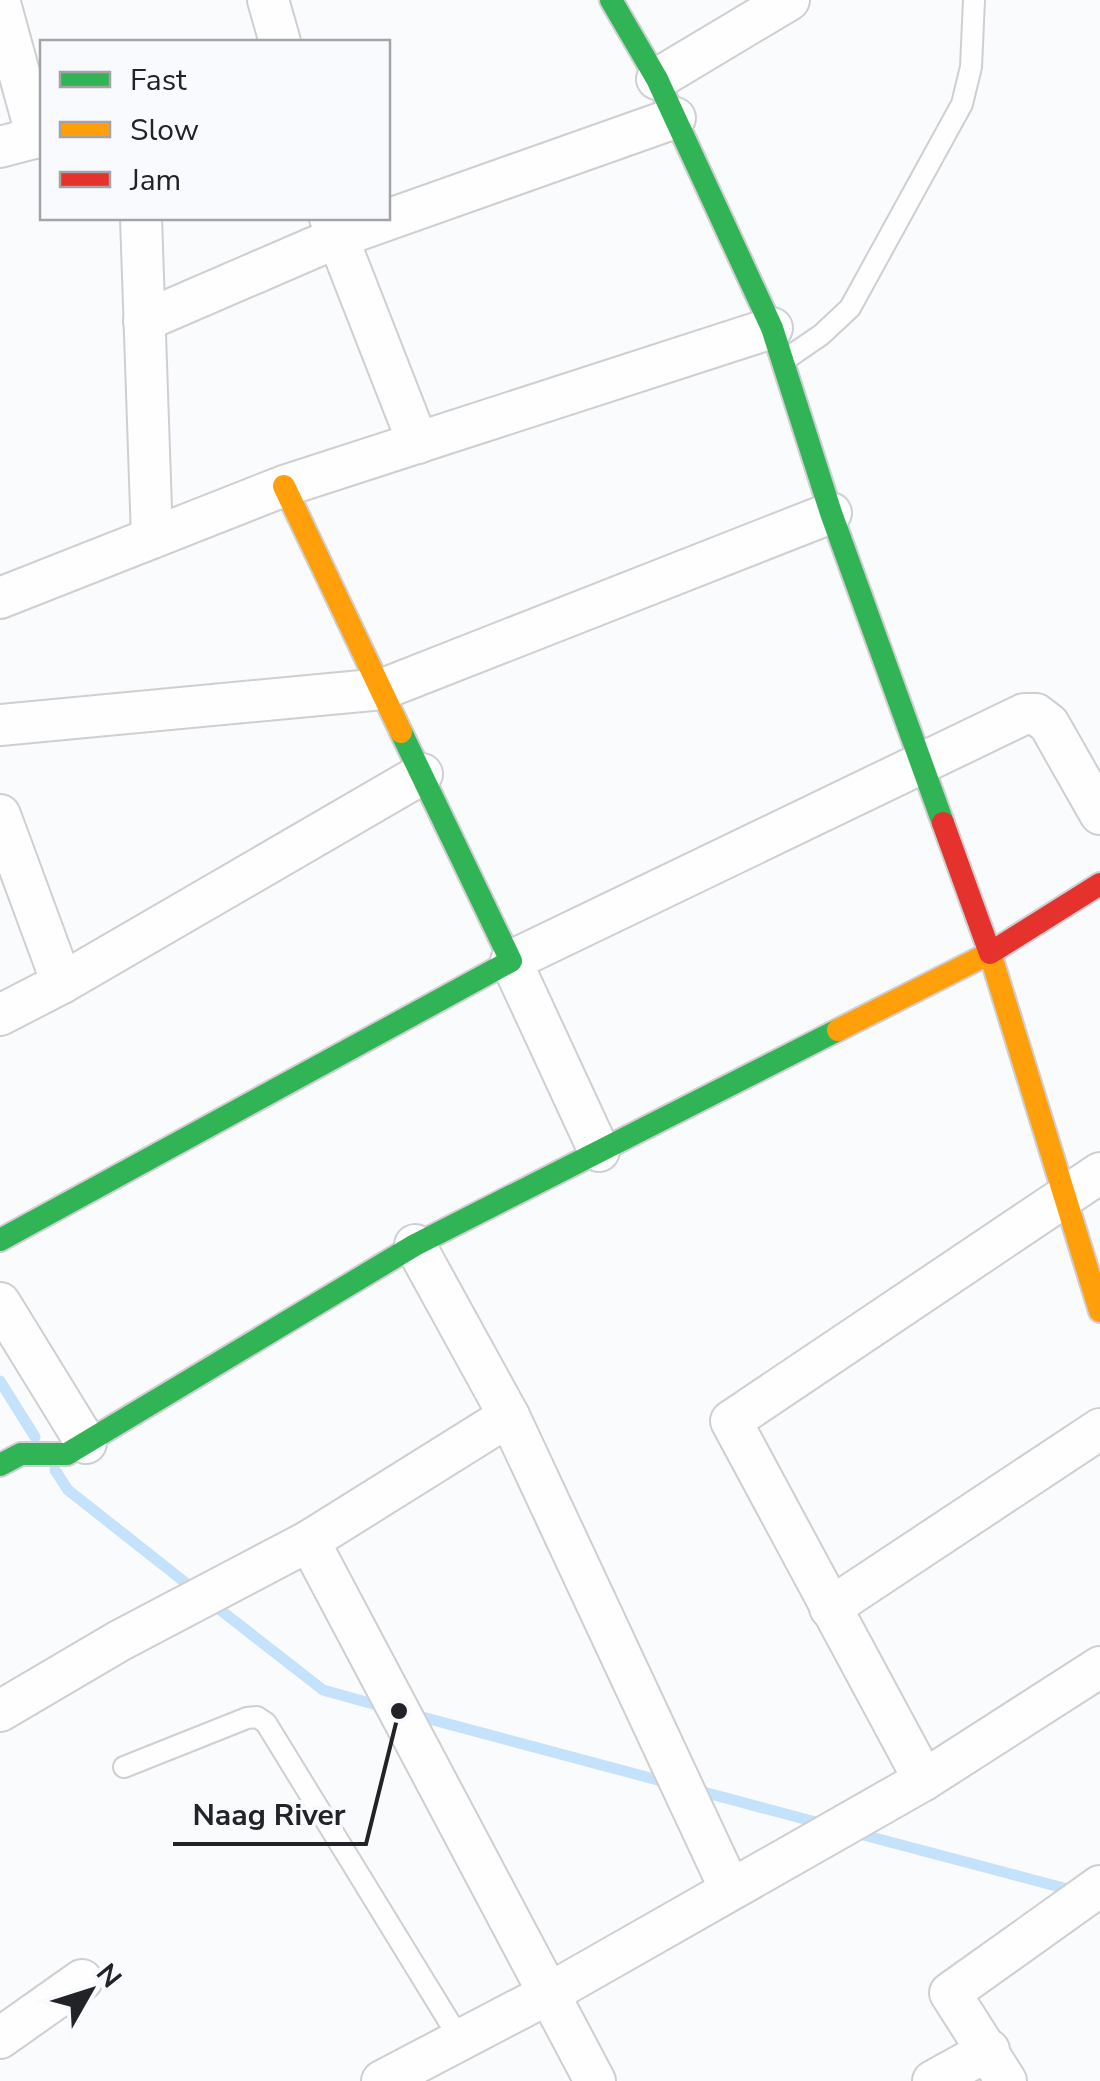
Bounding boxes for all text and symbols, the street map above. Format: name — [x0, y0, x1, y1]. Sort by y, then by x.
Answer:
legend — [40, 40, 390, 220]
text: Fast — [130, 60, 187, 101]
text: Slow — [130, 110, 199, 151]
text: Jam — [129, 160, 181, 201]
callout: Naag River — [173, 1784, 366, 1844]
text: Naag River — [192, 1795, 346, 1836]
north arrow — [40, 1941, 140, 2041]
text: N — [87, 1956, 130, 1996]

